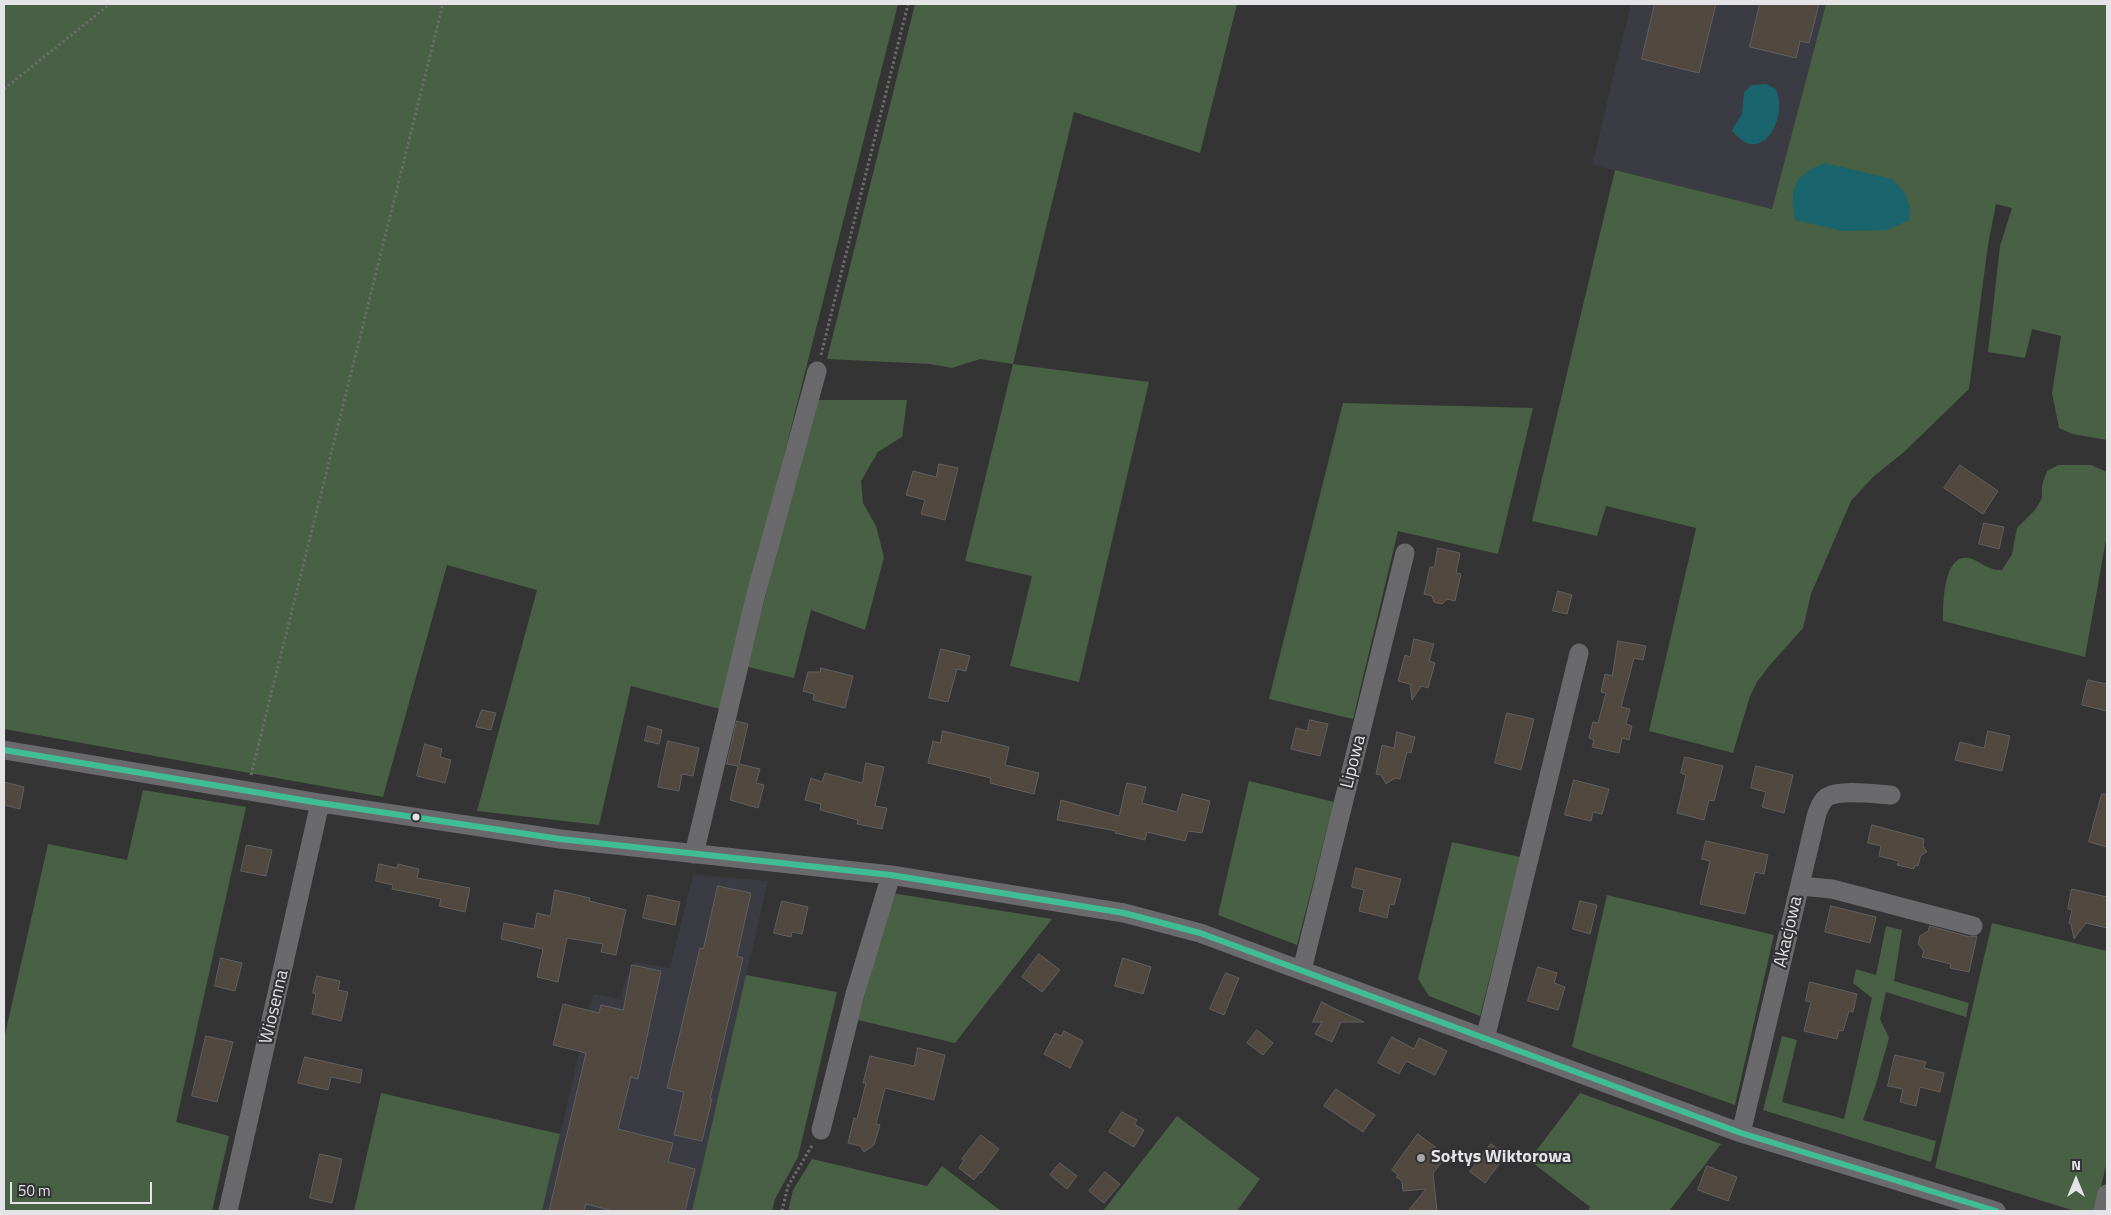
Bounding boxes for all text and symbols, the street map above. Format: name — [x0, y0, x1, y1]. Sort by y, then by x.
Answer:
street label: Lipowa — [1337, 733, 1371, 791]
unlabelled marker — [411, 812, 421, 822]
street label: Akacjowa — [1770, 894, 1808, 970]
street label: Wiosenna — [256, 968, 294, 1046]
place label: Sołtys Wiktorowa — [1431, 1147, 1571, 1169]
marker: Sołtys Wiktorowa — [1415, 1152, 1427, 1164]
text: N — [2071, 1154, 2081, 1175]
north arrow — [2051, 1155, 2101, 1205]
scale bar — [12, 1172, 155, 1204]
text: 50 m — [18, 1179, 51, 1202]

